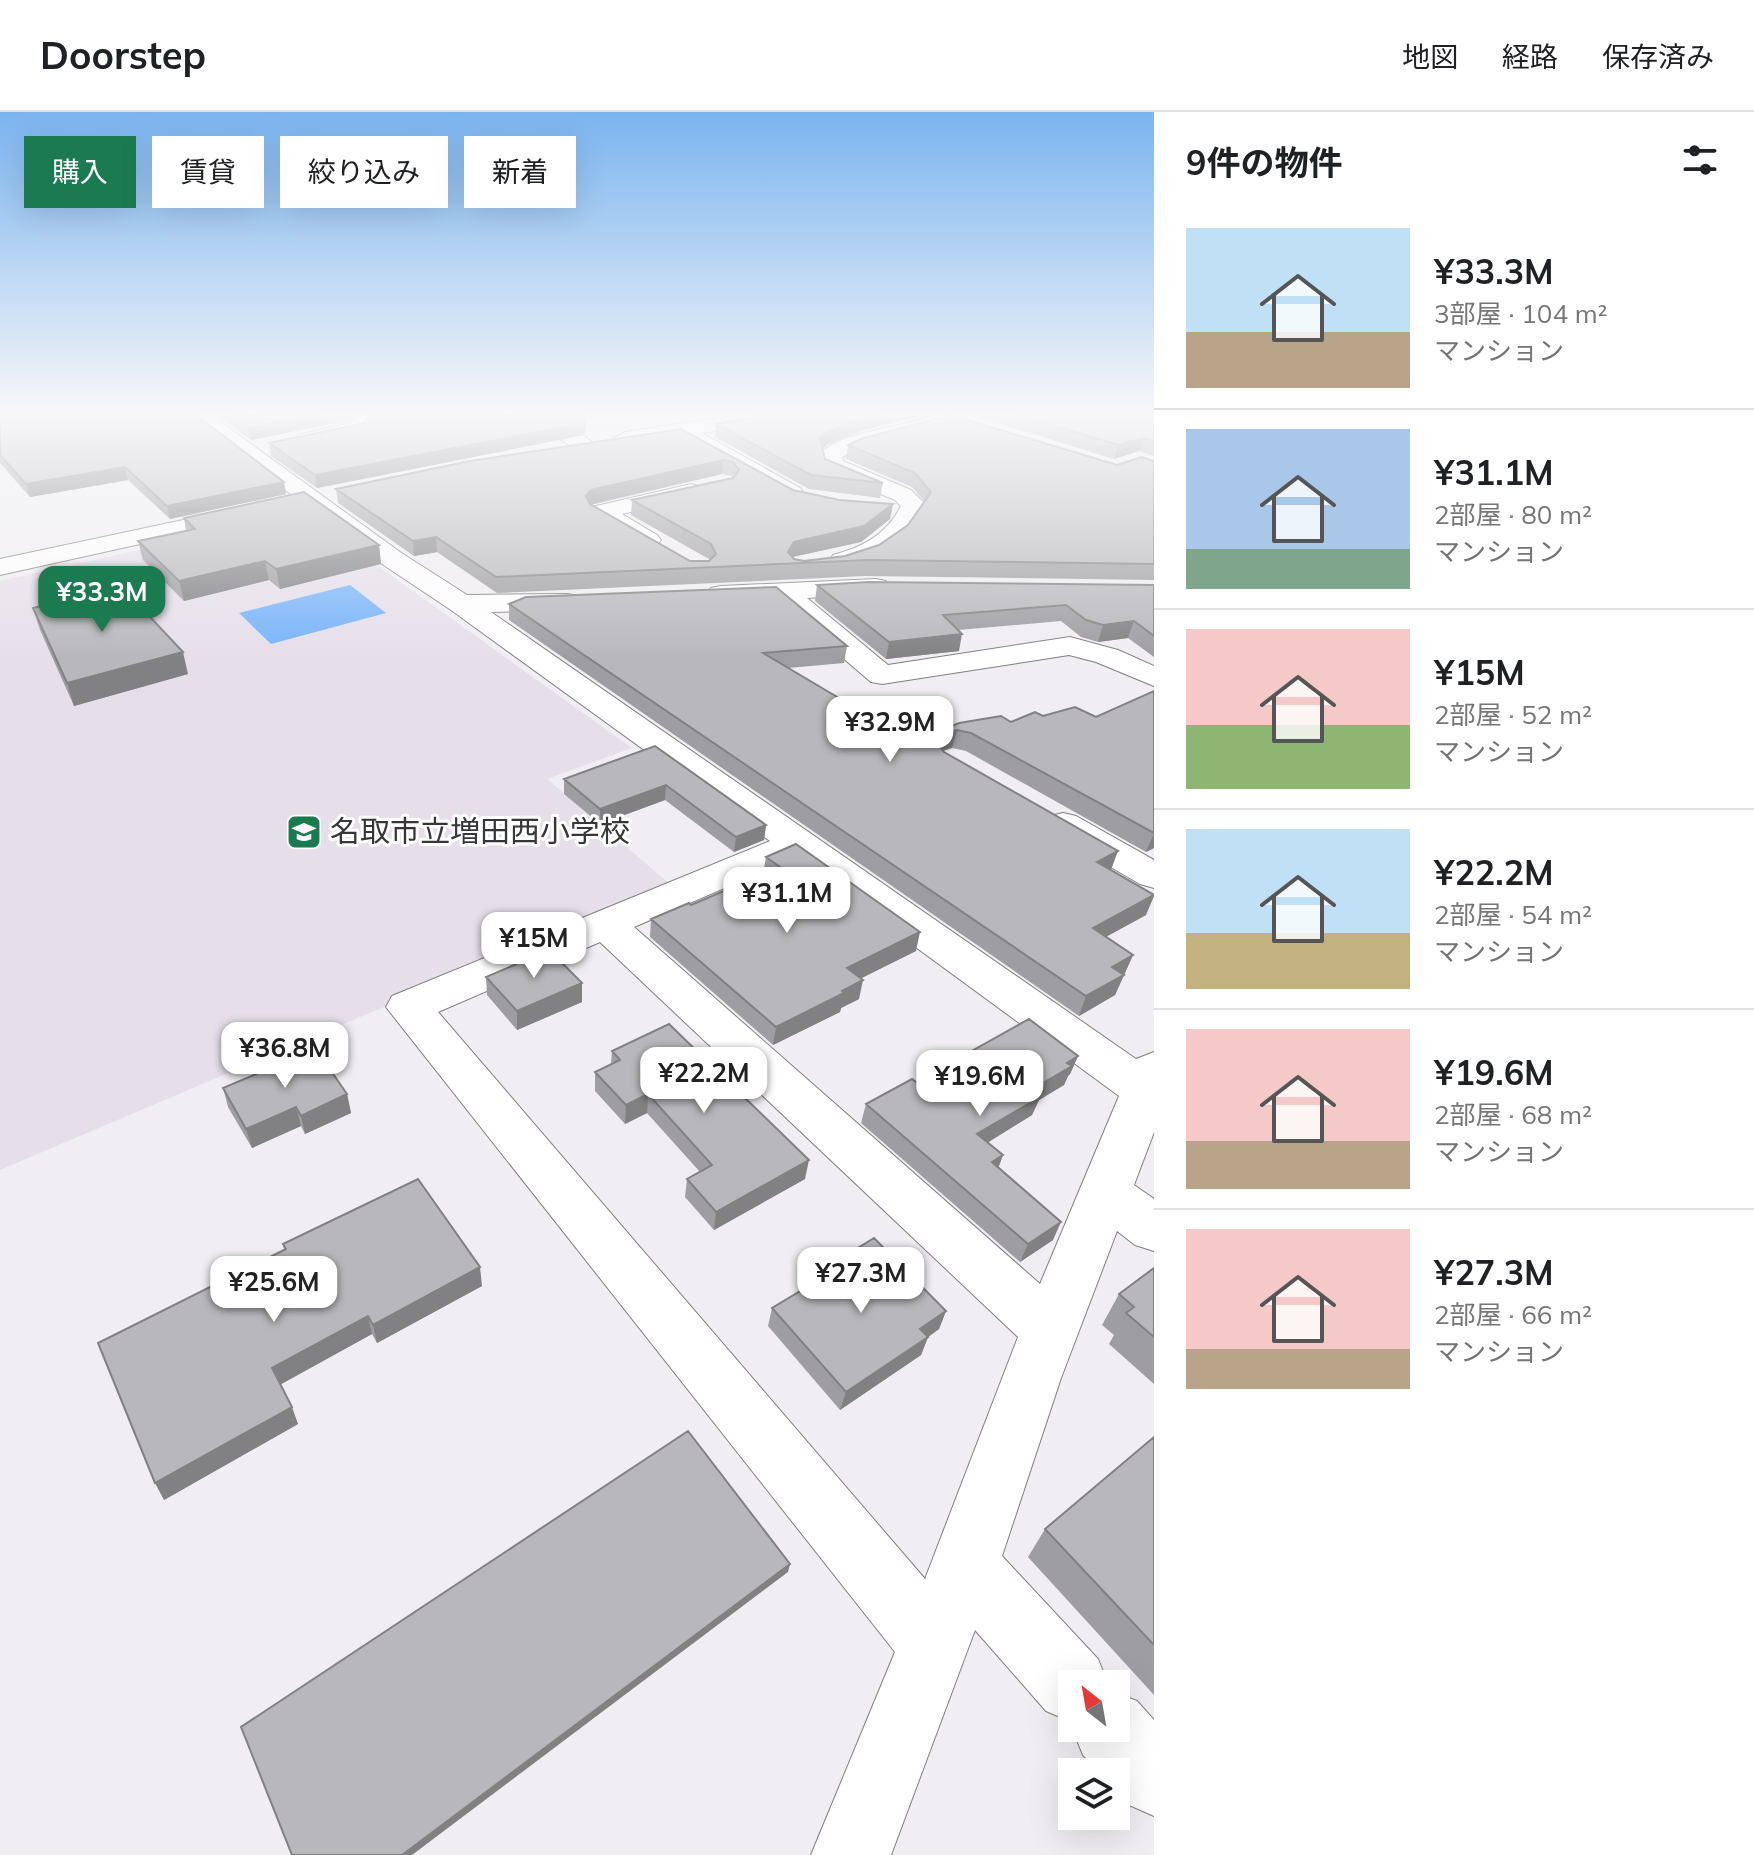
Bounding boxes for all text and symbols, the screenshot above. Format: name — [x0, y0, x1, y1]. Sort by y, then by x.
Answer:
text: Doorstep — [40, 31, 206, 79]
text: 地図 — [1402, 39, 1458, 74]
text: 経路 — [1502, 39, 1558, 74]
text: 保存済み — [1602, 39, 1714, 74]
chip: 購入 — [24, 136, 136, 208]
chip: 賃貸 — [152, 136, 264, 208]
chip: 絞り込み — [280, 136, 448, 208]
chip: 新着 — [464, 136, 576, 208]
icon: filters — [1678, 138, 1722, 182]
text: 9件の物件 — [1186, 141, 1342, 184]
text: ¥33.3M — [1434, 250, 1554, 293]
icon: home — [1250, 260, 1346, 356]
text: 3部屋 · 104 m² — [1434, 297, 1607, 330]
text: マンション — [1434, 334, 1564, 367]
text: ¥31.1M — [1434, 451, 1554, 494]
icon: home — [1250, 461, 1346, 557]
text: 2部屋 · 80 m² — [1434, 498, 1592, 531]
text: マンション — [1434, 535, 1564, 568]
pin: ¥33.3M — [37, 566, 167, 634]
text: ¥33.3M — [56, 575, 148, 608]
text: ¥15M — [1434, 651, 1525, 694]
icon: home — [1250, 661, 1346, 757]
pin: ¥32.9M — [825, 696, 955, 764]
text: 2部屋 · 52 m² — [1434, 698, 1592, 731]
text: ¥32.9M — [844, 705, 936, 738]
text: マンション — [1434, 735, 1564, 768]
place label: 名取市立増田西小学校 — [330, 812, 630, 850]
school or university icon: 名取市立増田西小学校 — [285, 813, 323, 851]
text: ¥22.2M — [1434, 851, 1554, 894]
icon: home — [1250, 861, 1346, 957]
pin: ¥31.1M — [722, 867, 852, 935]
text: ¥31.1M — [741, 876, 833, 909]
text: 2部屋 · 54 m² — [1434, 898, 1592, 931]
pin: ¥15M — [487, 912, 581, 980]
text: ¥15M — [499, 921, 569, 954]
text: マンション — [1434, 935, 1564, 968]
pin: ¥36.8M — [220, 1022, 350, 1090]
text: ¥36.8M — [239, 1031, 331, 1064]
pin: ¥22.2M — [639, 1047, 769, 1115]
pin: ¥19.6M — [915, 1050, 1045, 1118]
text: ¥19.6M — [1434, 1051, 1554, 1094]
text: ¥22.2M — [658, 1056, 750, 1089]
text: ¥19.6M — [934, 1059, 1026, 1092]
icon: home — [1250, 1061, 1346, 1157]
text: 2部屋 · 68 m² — [1434, 1098, 1592, 1131]
text: マンション — [1434, 1135, 1564, 1168]
pin: ¥27.3M — [796, 1247, 926, 1315]
text: ¥27.3M — [1434, 1251, 1554, 1294]
pin: ¥25.6M — [209, 1256, 339, 1324]
text: ¥27.3M — [815, 1256, 907, 1289]
icon: home — [1250, 1261, 1346, 1357]
text: ¥25.6M — [228, 1265, 320, 1298]
text: 2部屋 · 66 m² — [1434, 1298, 1592, 1331]
text: マンション — [1434, 1335, 1564, 1368]
north arrow — [1058, 1670, 1130, 1742]
map controls — [1058, 1670, 1130, 1830]
button: layers — [1058, 1758, 1130, 1830]

